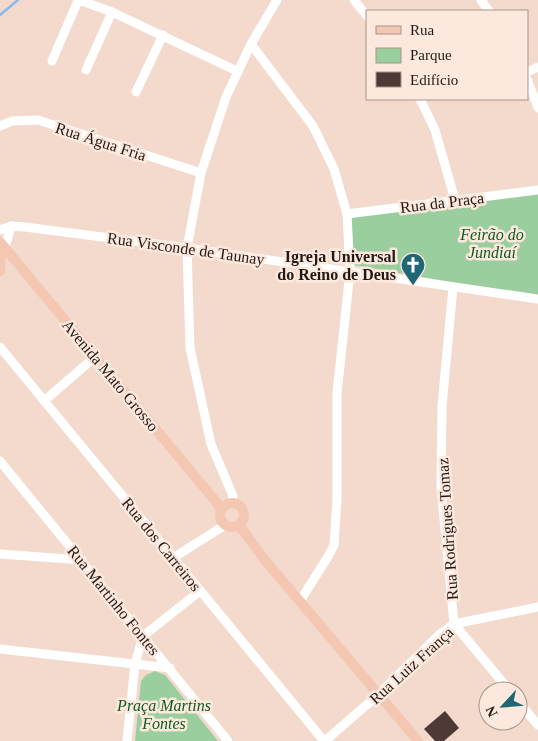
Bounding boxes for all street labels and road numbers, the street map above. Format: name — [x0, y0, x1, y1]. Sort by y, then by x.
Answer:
street label: Rua Água Fria — [53, 118, 149, 165]
street label: Rua da Praça — [399, 189, 485, 217]
street label: Rua Visconde de Taunay — [106, 229, 266, 269]
street label: Avenida Mato Grosso — [59, 316, 162, 434]
street label: Rua Rodrigues Tomaz — [434, 457, 462, 601]
street label: Rua dos Carreiros — [119, 494, 205, 595]
street label: Rua Martinho Fontes — [64, 542, 163, 659]
street label: Rua Luiz França — [366, 623, 457, 708]

